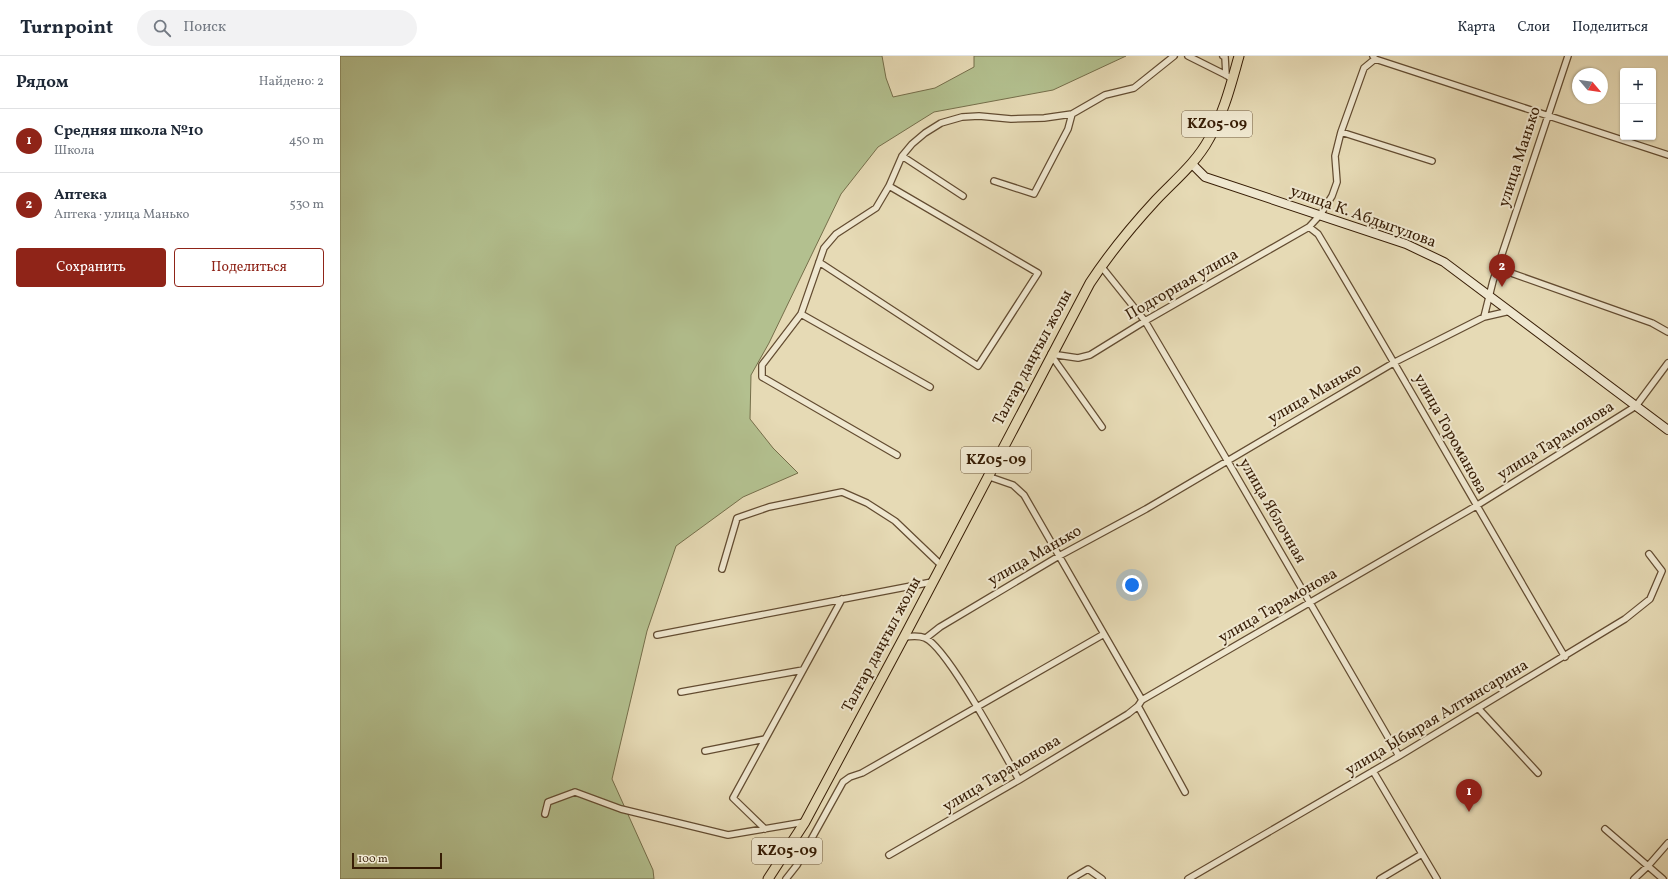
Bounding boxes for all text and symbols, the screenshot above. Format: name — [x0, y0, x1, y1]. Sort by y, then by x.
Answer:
search box — [137, 10, 417, 46]
text: Turnpoint — [20, 15, 113, 41]
icon: search — [151, 17, 173, 39]
text: Поиск — [183, 17, 226, 38]
text: Карта — [1457, 18, 1495, 37]
text: Слои — [1517, 18, 1550, 37]
text: Поделиться — [1572, 18, 1648, 37]
north arrow — [1572, 68, 1608, 104]
map controls — [1620, 68, 1656, 140]
button: + — [1620, 68, 1656, 104]
text: Рядом — [16, 71, 69, 94]
text: Найдено: 2 — [259, 73, 324, 91]
street label: улица Манько — [1493, 104, 1547, 210]
button: − — [1620, 104, 1656, 140]
road number: KZ05-09 — [1182, 111, 1252, 137]
text: Средняя школа №10 — [54, 121, 203, 142]
text: 1 — [26, 132, 32, 150]
text: 450 m — [289, 132, 324, 150]
text: Школа — [54, 142, 94, 160]
street label: улица К. Абдыгулова — [1287, 180, 1439, 254]
text: Аптека — [54, 185, 107, 206]
text: 2 — [26, 196, 32, 214]
text: 530 m — [289, 196, 324, 214]
text: Аптека · улица Манько — [54, 206, 189, 224]
street label: Подгорная улица — [1121, 244, 1243, 326]
button: Сохранить — [16, 248, 166, 287]
button: Поделиться — [174, 248, 324, 287]
pin: 2 — [1489, 254, 1515, 287]
street label: Талғар даңғыл жолы — [988, 286, 1078, 430]
street label: улица Манько — [1264, 358, 1366, 430]
street label: улица Тороманова — [1408, 370, 1492, 498]
street label: улица Тарамонова — [1493, 396, 1619, 486]
road number: KZ05-09 — [961, 447, 1031, 473]
street label: улица Яблочная — [1233, 454, 1311, 568]
street label: улица Манько — [984, 520, 1086, 592]
street label: улица Тарамонова — [1214, 563, 1342, 649]
street label: Талғар даңғыл жолы — [837, 573, 927, 717]
your location — [1122, 575, 1142, 595]
street label: улица Ыбырая Алтынсарина — [1341, 654, 1533, 782]
street label: улица Тарамонова — [939, 730, 1065, 818]
pin: 1 — [1456, 779, 1482, 812]
road number: KZ05-09 — [752, 838, 822, 864]
scale bar — [352, 851, 442, 870]
text: 100 m — [358, 852, 388, 867]

